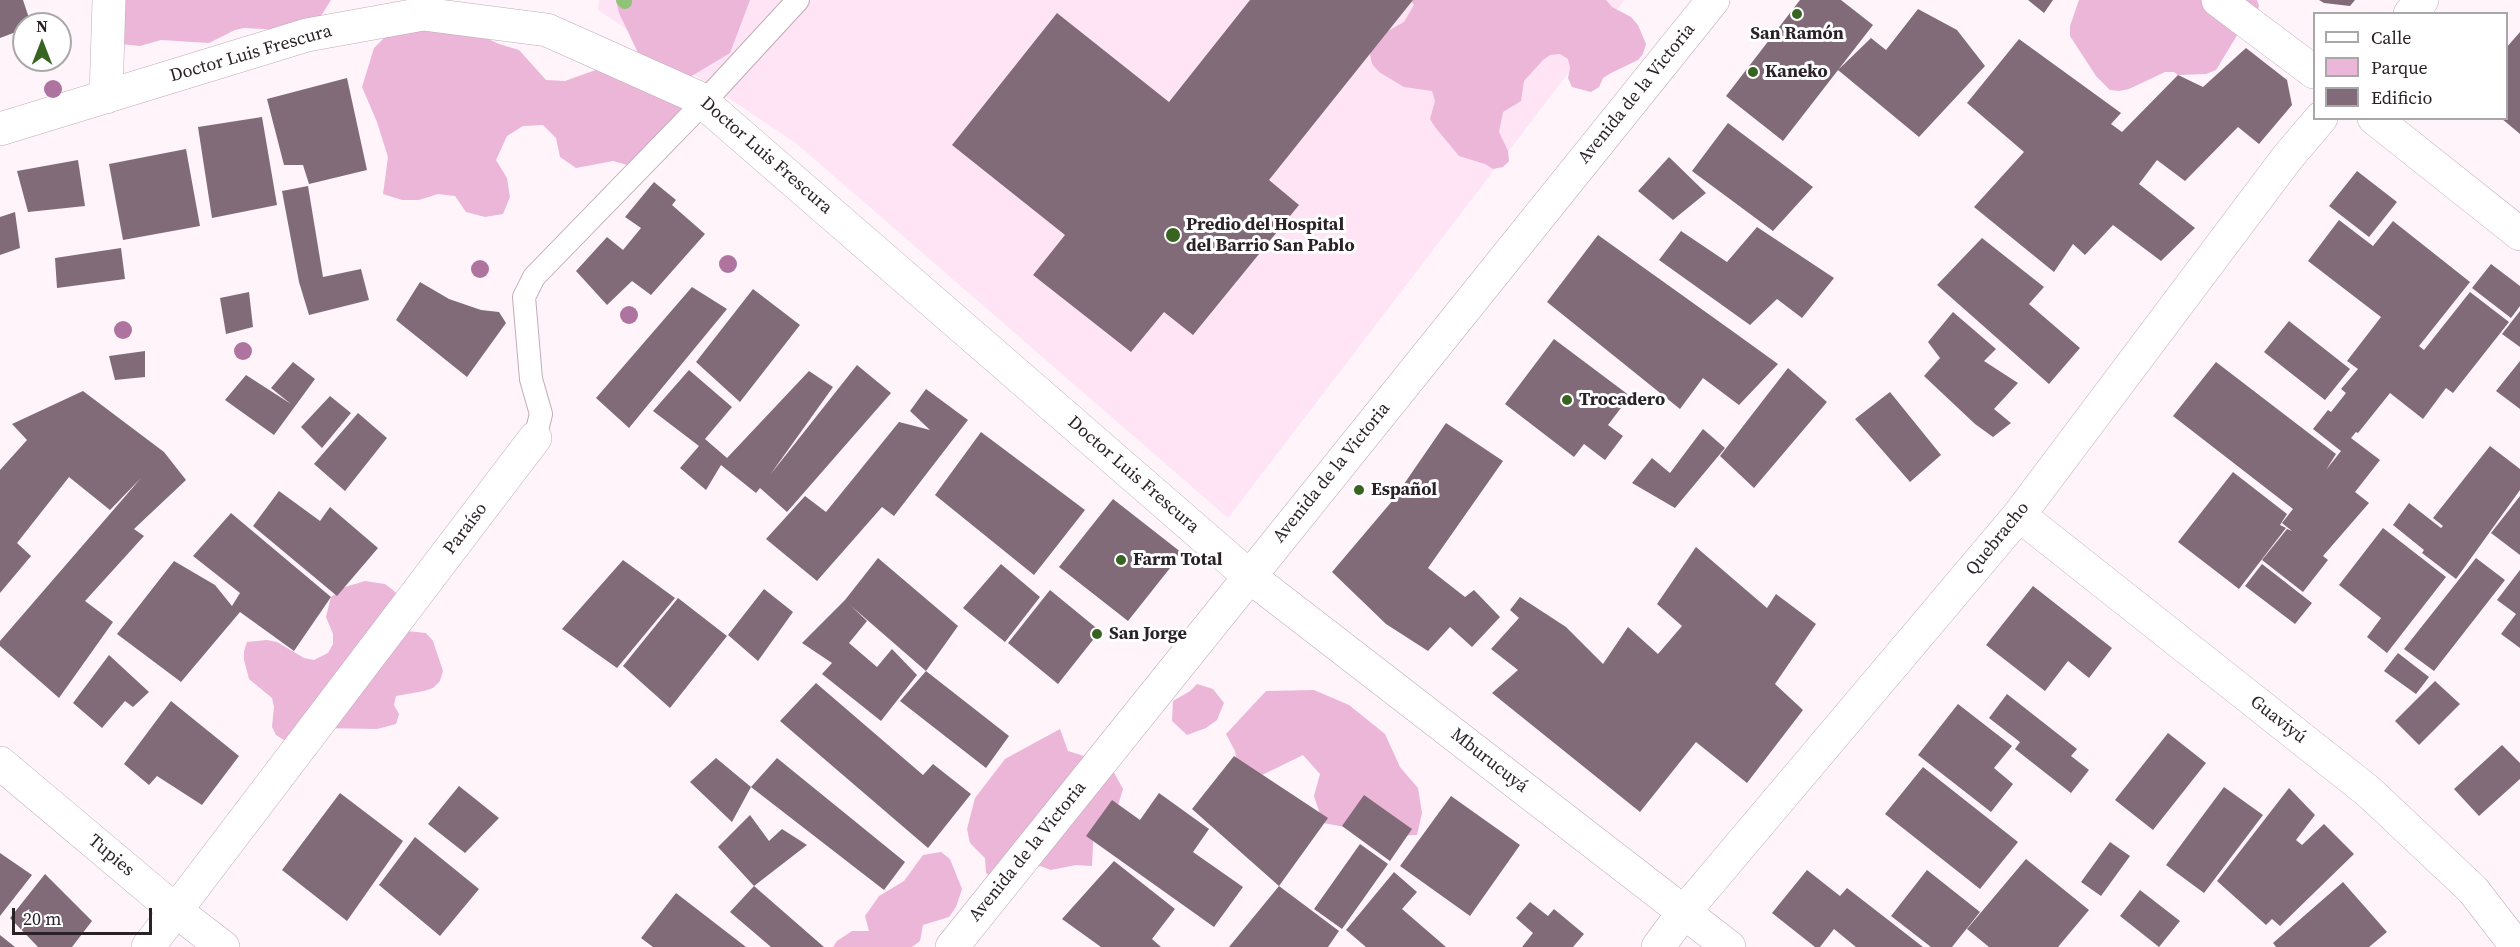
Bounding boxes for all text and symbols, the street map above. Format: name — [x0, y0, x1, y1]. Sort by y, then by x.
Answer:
marker: San Ramón — [1790, 7, 1804, 21]
north arrow — [12, 12, 72, 72]
legend — [2313, 12, 2508, 120]
text: N — [36, 15, 48, 37]
street label: Avenida de la Victoria — [1574, 20, 1700, 168]
street label: Doctor Luis Frescura — [168, 21, 334, 87]
place label: San Ramón — [1750, 23, 1844, 45]
text: Calle — [2371, 25, 2411, 50]
text: Parque — [2371, 55, 2428, 80]
place label: Kaneko — [1765, 61, 1828, 83]
marker: Kaneko — [1746, 65, 1760, 79]
text: Edificio — [2371, 85, 2432, 110]
street label: Doctor Luis Frescura — [696, 93, 836, 219]
place label: Predio del Hospital del Barrio San Pablo — [1186, 214, 1355, 256]
marker: Predio del Hospital del Barrio San Pablo — [1164, 226, 1182, 244]
place label: Trocadero — [1579, 389, 1665, 411]
marker: Trocadero — [1560, 393, 1574, 407]
street label: Avenida de la Victoria — [1269, 399, 1395, 547]
street label: Doctor Luis Frescura — [1063, 412, 1203, 538]
place label: Español — [1371, 479, 1437, 501]
marker: Español — [1352, 483, 1366, 497]
street label: Quebracho — [1962, 498, 2034, 580]
street label: Paraíso — [440, 499, 492, 559]
place label: Farm Total — [1133, 549, 1222, 571]
marker: Farm Total — [1114, 553, 1128, 567]
place label: San Jorge — [1109, 623, 1187, 645]
marker: San Jorge — [1090, 627, 1104, 641]
street label: Guaviyú — [2246, 691, 2310, 749]
street label: Mburucuyá — [1446, 724, 1532, 798]
street label: Avenida de la Victoria — [965, 778, 1091, 926]
street label: Tupies — [84, 830, 138, 882]
scale bar — [15, 896, 154, 934]
text: 20 m — [23, 906, 61, 931]

